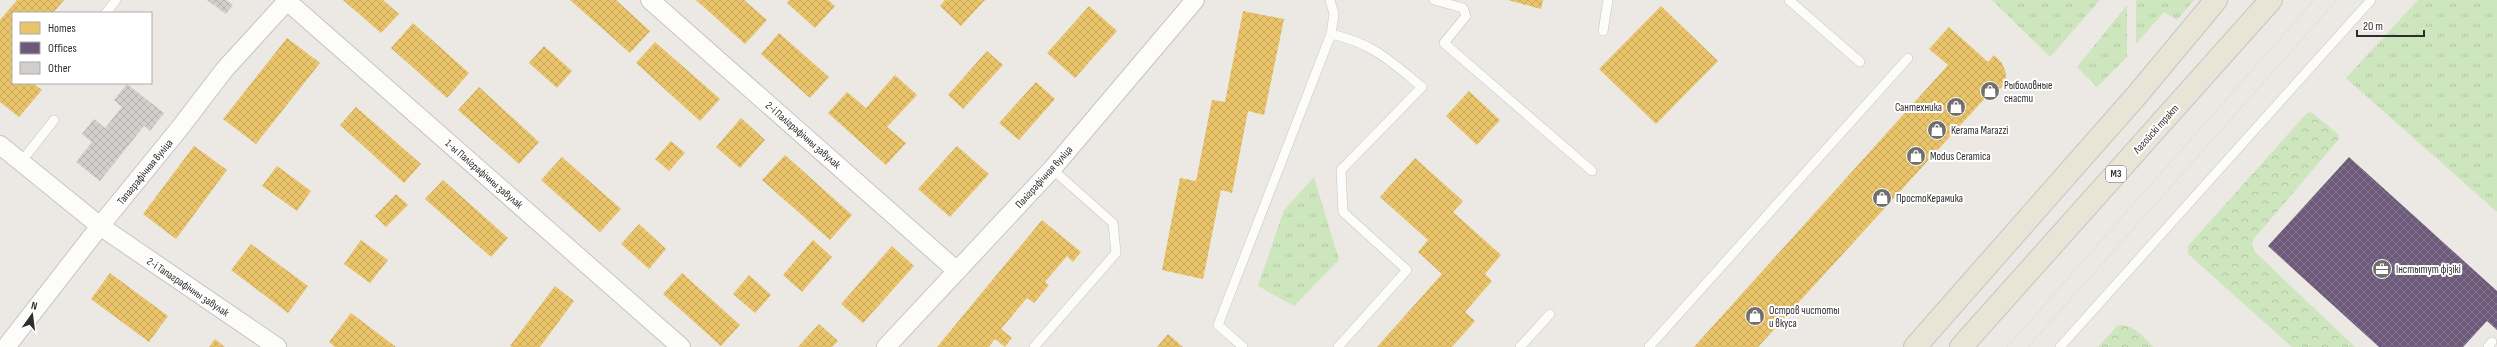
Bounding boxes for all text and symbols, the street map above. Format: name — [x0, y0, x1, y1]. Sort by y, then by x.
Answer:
legend — [12, 12, 152, 84]
scale bar — [2357, 12, 2424, 38]
text: 20 m — [2363, 19, 2383, 34]
text: Homes — [48, 21, 76, 36]
text: Offices — [48, 41, 77, 56]
text: Other — [48, 61, 72, 76]
place label: Рыболовные снасти — [2004, 79, 2052, 105]
shop icon: Рыболовные снасти — [1979, 80, 2001, 102]
shop icon: Сантехника — [1945, 96, 1967, 118]
street label: 2-і Паліграфічны завулак — [763, 99, 844, 172]
place label: Сантехника — [1895, 101, 1942, 114]
street label: Лагойскі тракт — [2130, 102, 2181, 157]
shop icon: Kerama Marazzi — [1926, 119, 1948, 141]
place label: Kerama Marazzi — [1951, 124, 2008, 137]
street label: Тапаграфічная вуліца — [115, 137, 175, 207]
street label: 1-ы Паліграфічны завулак — [442, 137, 526, 212]
street label: Паліграфічная вуліца — [1013, 143, 1075, 211]
shop icon: Modus Ceramica — [1905, 145, 1927, 167]
place label: Modus Ceramica — [1930, 150, 1990, 163]
road number: М3 — [2106, 166, 2126, 182]
shop icon: ПростоКерамика — [1871, 187, 1893, 209]
place label: ПростоКерамика — [1896, 192, 1963, 205]
street label: 2-і Тапаграфічны завулак — [144, 255, 232, 320]
office icon: Інстытут фізікі — [2371, 258, 2393, 280]
place label: Інстытут фізікі — [2396, 263, 2461, 276]
north arrow — [12, 295, 52, 335]
text: N — [30, 299, 39, 313]
place label: Остров чистоты и вкуса — [1769, 304, 1840, 330]
shop icon: Остров чистоты и вкуса — [1744, 305, 1766, 327]

